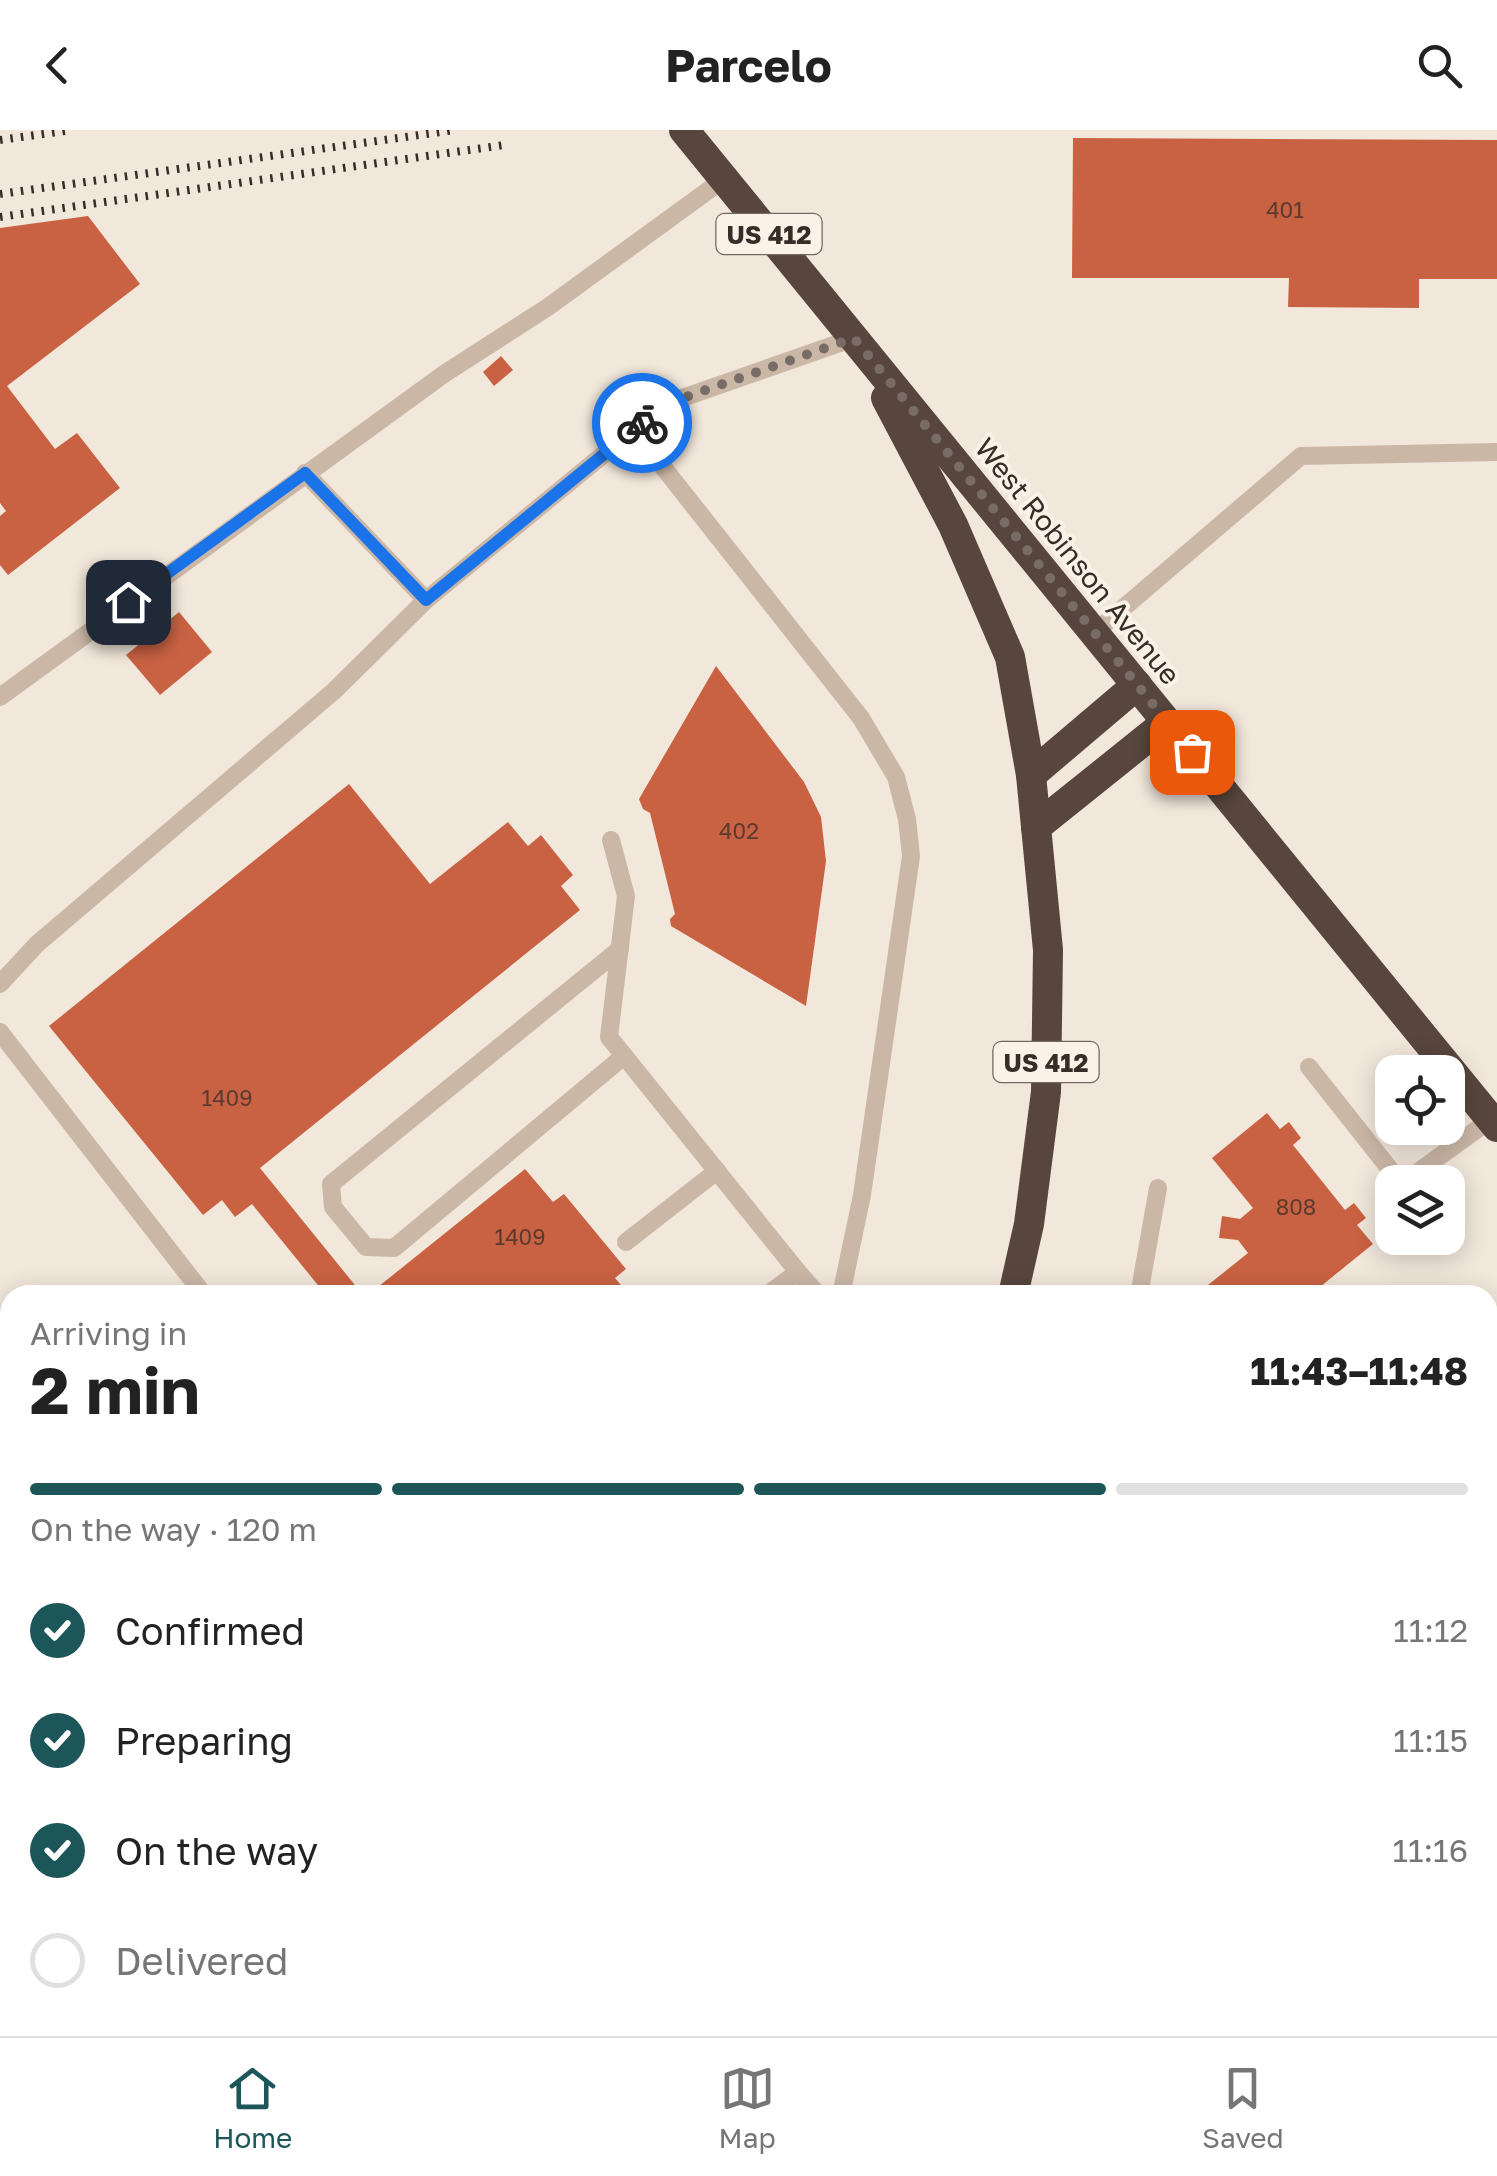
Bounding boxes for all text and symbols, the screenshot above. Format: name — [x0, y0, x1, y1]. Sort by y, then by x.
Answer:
icon: back — [30, 38, 85, 93]
text: Parcelo — [665, 38, 832, 92]
icon: search — [1412, 38, 1467, 93]
house number: 401 — [1266, 196, 1304, 223]
road number: US 412 — [716, 214, 822, 254]
courier — [592, 373, 692, 473]
icon: bike — [615, 396, 670, 451]
street label: West Robinson Avenue — [968, 431, 1188, 691]
pin — [86, 560, 171, 645]
icon: home — [101, 575, 156, 630]
pin — [1150, 710, 1235, 795]
icon: bag — [1165, 725, 1220, 780]
house number: 402 — [719, 817, 759, 844]
road number: US 412 — [994, 1042, 1098, 1082]
map controls — [1375, 1055, 1465, 1255]
button: locate — [1375, 1055, 1465, 1145]
house number: 1409 — [201, 1084, 253, 1111]
button: layers — [1375, 1165, 1465, 1255]
house number: 808 — [1276, 1193, 1316, 1220]
house number: 1409 — [494, 1223, 546, 1250]
text: Arriving in — [30, 1314, 187, 1352]
text: 11:43–11:48 — [1250, 1348, 1468, 1393]
text: 2 min — [30, 1350, 200, 1428]
text: On the way · 120 m — [30, 1510, 317, 1548]
icon: check — [30, 1603, 85, 1658]
text: Confirmed — [115, 1608, 305, 1653]
text: 11:12 — [1393, 1611, 1468, 1649]
icon: check — [30, 1713, 85, 1768]
text: Preparing — [115, 1718, 293, 1763]
text: 11:15 — [1393, 1721, 1468, 1759]
icon: check — [30, 1823, 85, 1878]
text: On the way — [115, 1828, 318, 1873]
text: 11:16 — [1392, 1831, 1468, 1869]
text: Delivered — [115, 1938, 288, 1983]
tab: Home — [213, 2061, 292, 2154]
tab: Map — [719, 2061, 776, 2154]
tab: Saved — [1202, 2061, 1284, 2154]

